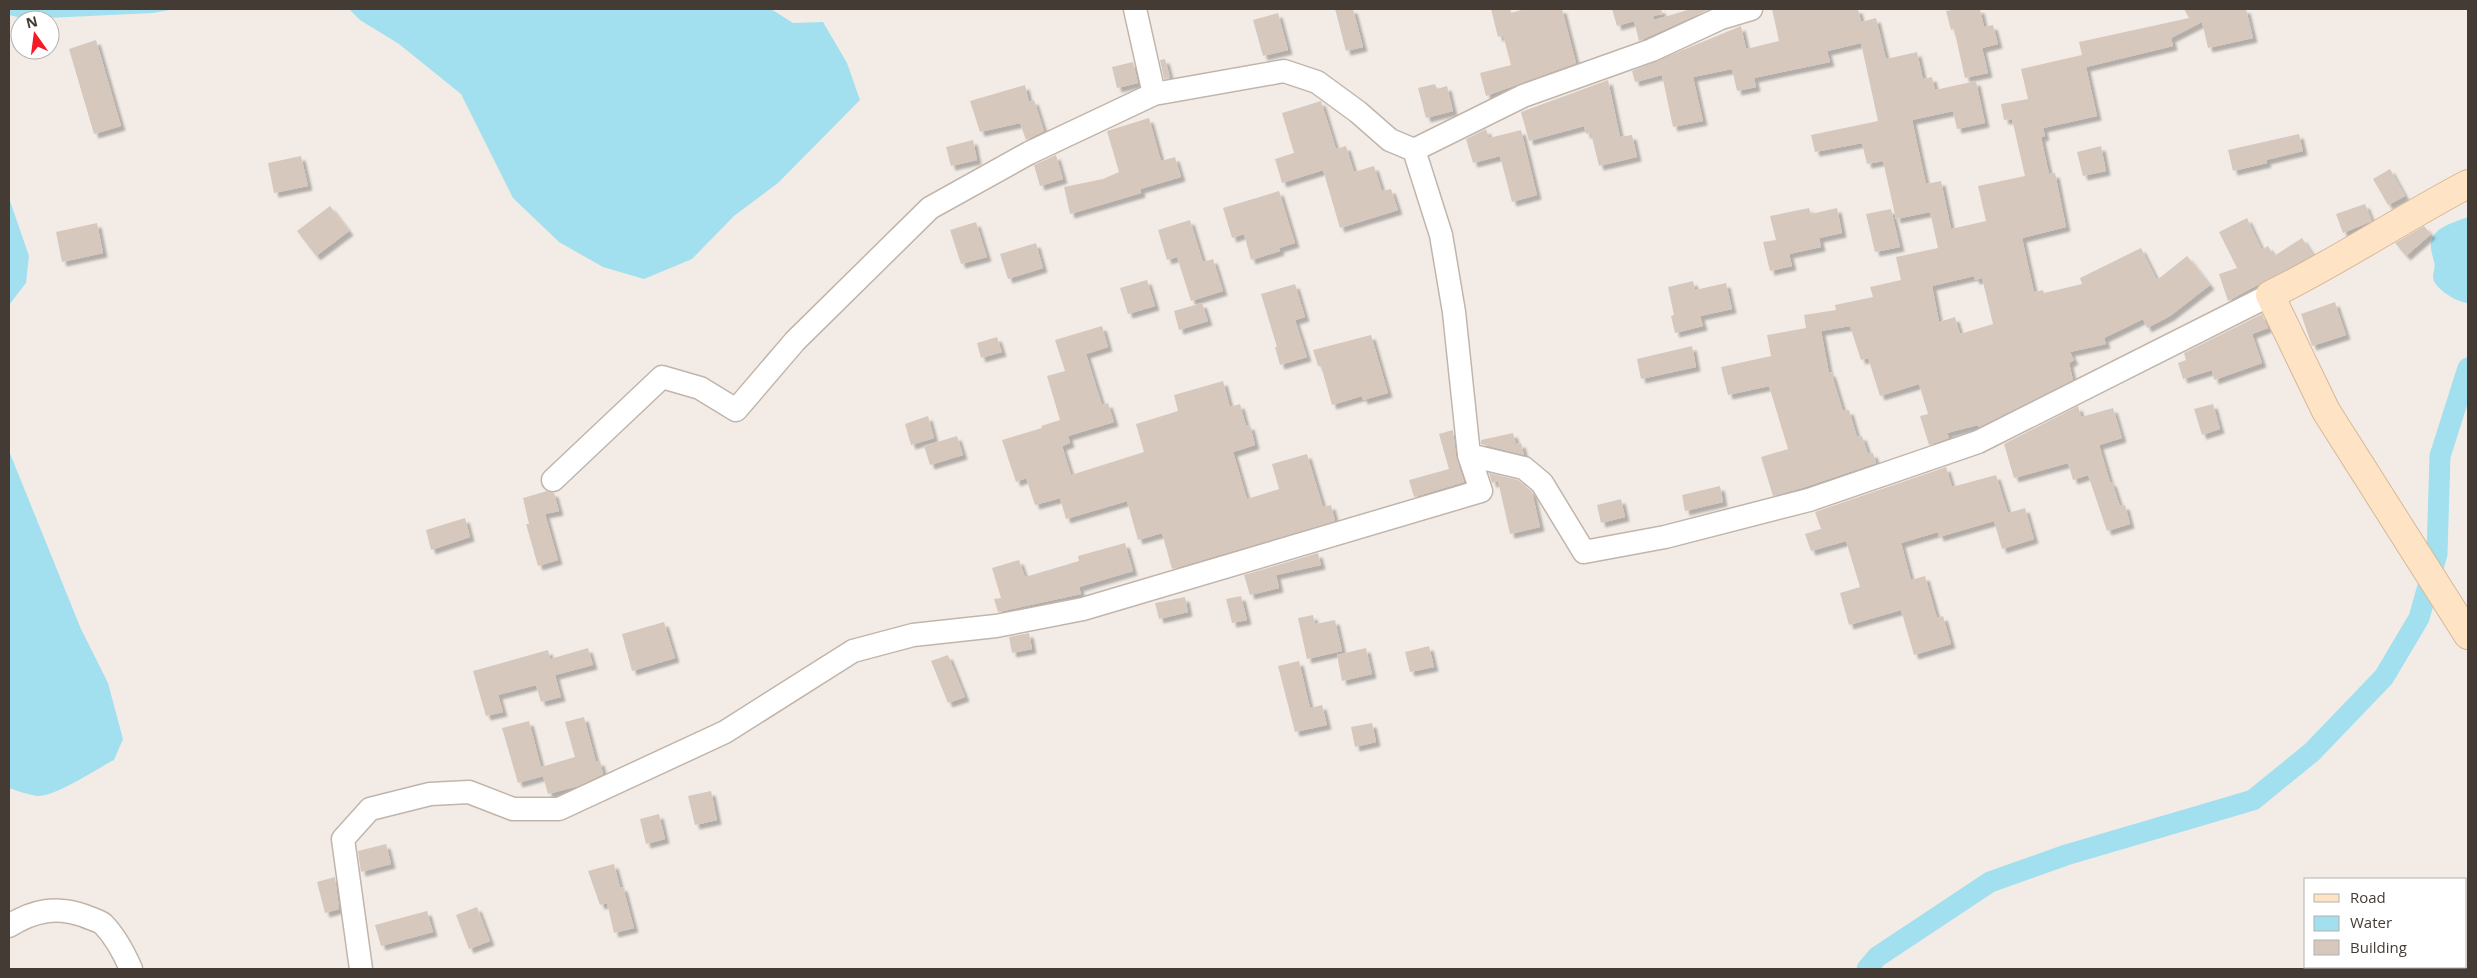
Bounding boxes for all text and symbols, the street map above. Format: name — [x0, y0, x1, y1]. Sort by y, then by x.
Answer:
north arrow — [10, 10, 60, 60]
text: N — [24, 11, 40, 32]
legend — [2304, 878, 2467, 968]
text: Road — [2350, 887, 2386, 907]
text: Water — [2350, 912, 2392, 932]
text: Building — [2350, 937, 2407, 957]

